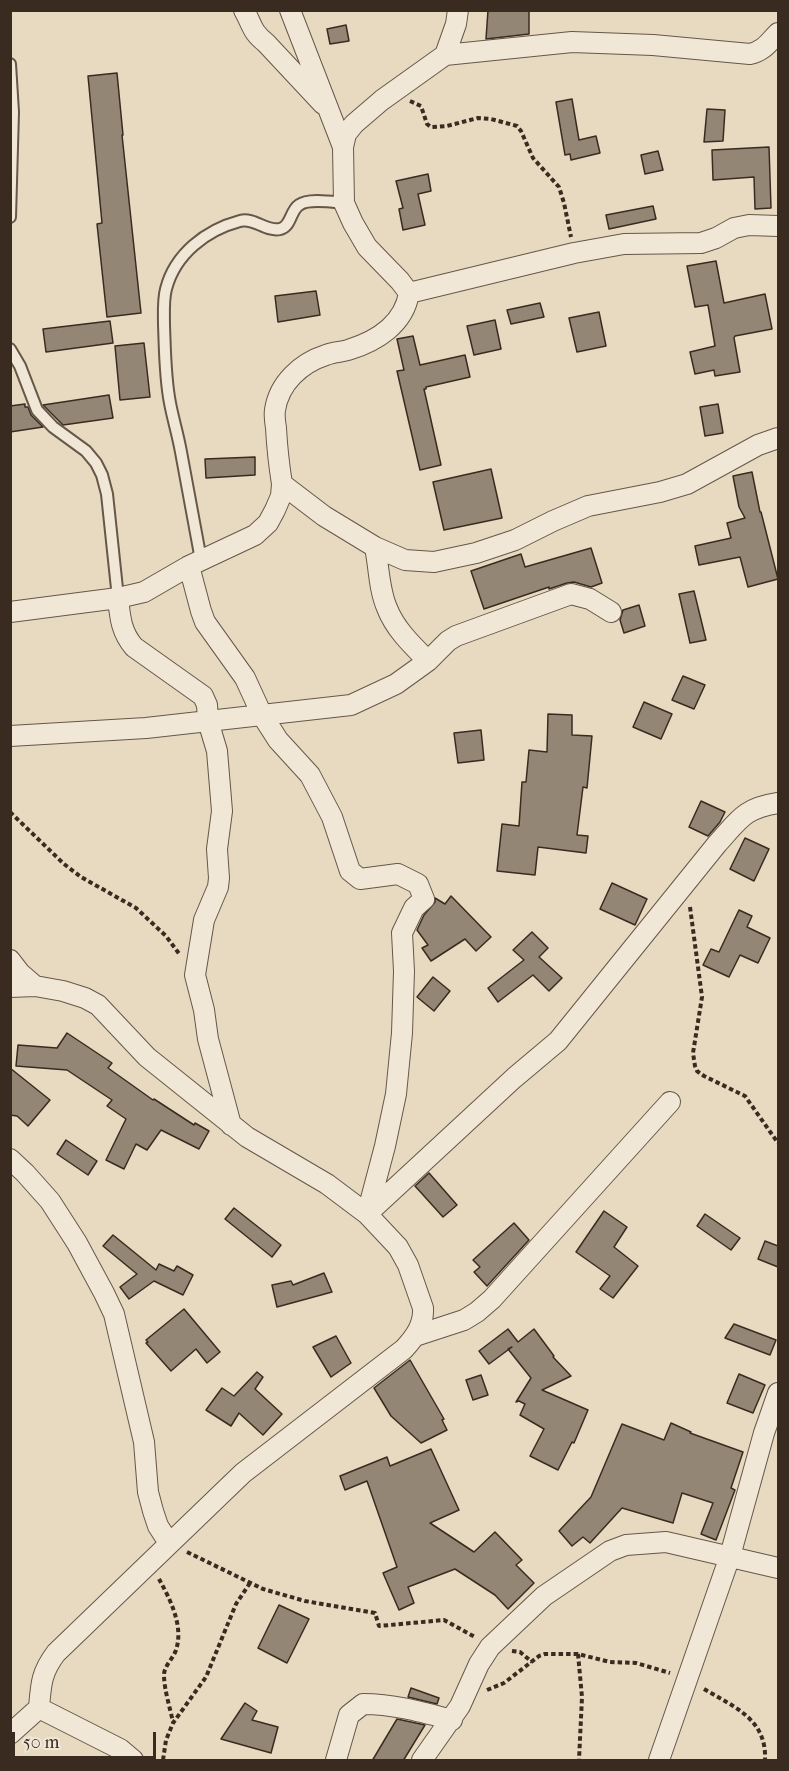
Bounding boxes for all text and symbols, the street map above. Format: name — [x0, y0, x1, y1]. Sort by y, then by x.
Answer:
scale bar — [15, 1720, 159, 1758]
text: 50 m — [23, 1732, 59, 1753]

